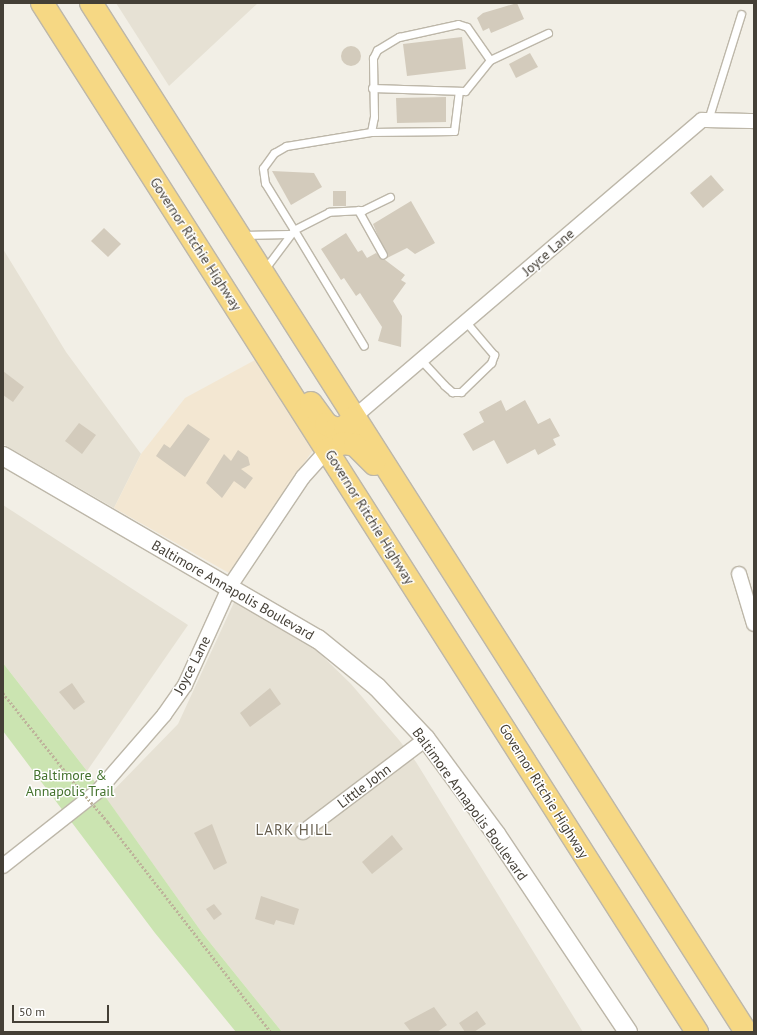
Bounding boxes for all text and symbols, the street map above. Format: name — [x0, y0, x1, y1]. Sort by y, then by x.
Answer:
street label: Governor Ritchie Highway — [147, 174, 245, 314]
street label: Joyce Lane — [519, 225, 577, 279]
street label: Governor Ritchie Highway — [322, 447, 418, 587]
street label: Baltimore Annapolis Boulevard — [149, 536, 317, 644]
street label: Joyce Lane — [170, 633, 214, 697]
street label: Governor Ritchie Highway — [496, 721, 592, 861]
street label: Baltimore Annapolis Boulevard — [409, 724, 531, 884]
street label: Little John — [334, 761, 394, 811]
park label: Baltimore & Annapolis Trail — [26, 767, 114, 800]
district label: LARK HILL — [255, 821, 333, 839]
scale bar — [14, 997, 111, 1023]
text: 50 m — [19, 1004, 45, 1019]

